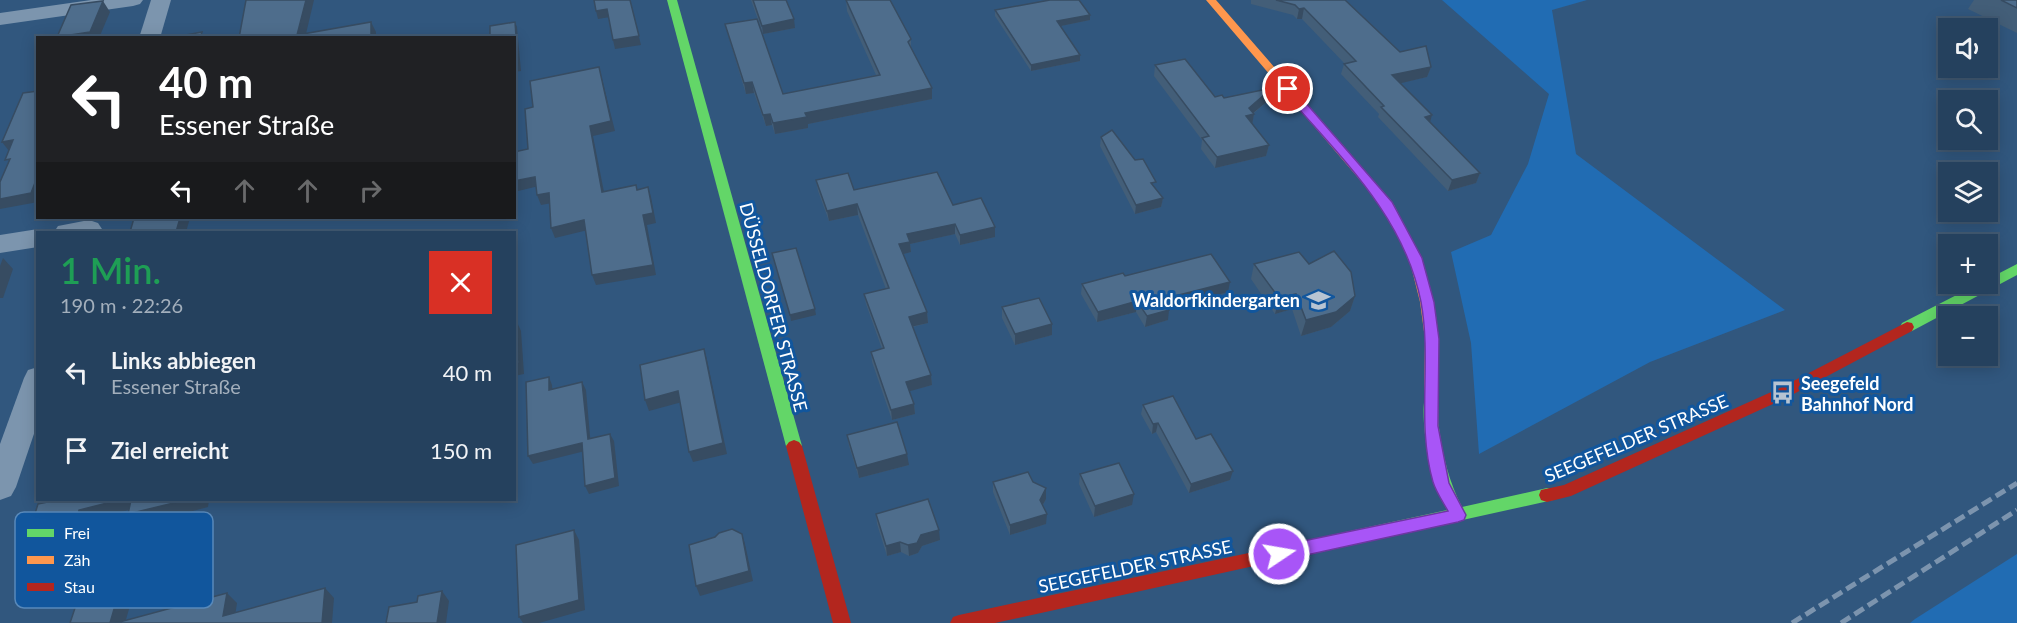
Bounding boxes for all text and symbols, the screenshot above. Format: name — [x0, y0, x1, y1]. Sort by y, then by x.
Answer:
map controls — [1938, 18, 1998, 366]
button: sound — [1938, 18, 1998, 78]
text: 40 m — [159, 57, 253, 107]
icon: left — [60, 60, 138, 138]
pin — [1262, 63, 1313, 114]
icon: arrive — [1271, 72, 1304, 105]
button: search — [1938, 90, 1998, 150]
text: Essener Straße — [159, 108, 334, 141]
button: layers — [1938, 162, 1998, 222]
icon: left — [165, 174, 198, 207]
icon: ahead — [228, 174, 261, 207]
icon: ahead — [291, 174, 324, 207]
icon: right — [354, 174, 387, 207]
street label: DÜSSELDORFER STRASSE — [735, 200, 813, 414]
button: + — [1938, 234, 1998, 294]
text: 1 Min. — [60, 248, 161, 292]
button: close — [429, 251, 492, 314]
school or university icon: Waldorfkindergarten — [1305, 287, 1331, 313]
place label: Waldorfkindergarten — [1132, 289, 1300, 311]
text: 190 m · 22:26 — [60, 293, 183, 317]
button: − — [1938, 306, 1998, 366]
text: Links abbiegen — [111, 347, 256, 374]
icon: left — [60, 356, 93, 389]
text: 40 m — [443, 359, 492, 386]
place label: Seegefeld Bahnhof Nord — [1801, 372, 1914, 415]
text: Essener Straße — [111, 374, 241, 398]
bus stop icon: Seegefeld Bahnhof Nord — [1770, 380, 1796, 406]
street label: SEEGEFELDER STRASSE — [1541, 389, 1731, 487]
icon: arrive — [60, 434, 93, 467]
text: Ziel erreicht — [111, 437, 229, 464]
text: 150 m — [430, 437, 492, 464]
legend — [15, 512, 213, 608]
position arrow — [1247, 522, 1311, 586]
text: Frei — [64, 523, 90, 542]
street label: SEEGEFELDER STRASSE — [1036, 535, 1234, 597]
text: Zäh — [64, 550, 90, 569]
text: Stau — [64, 577, 95, 596]

